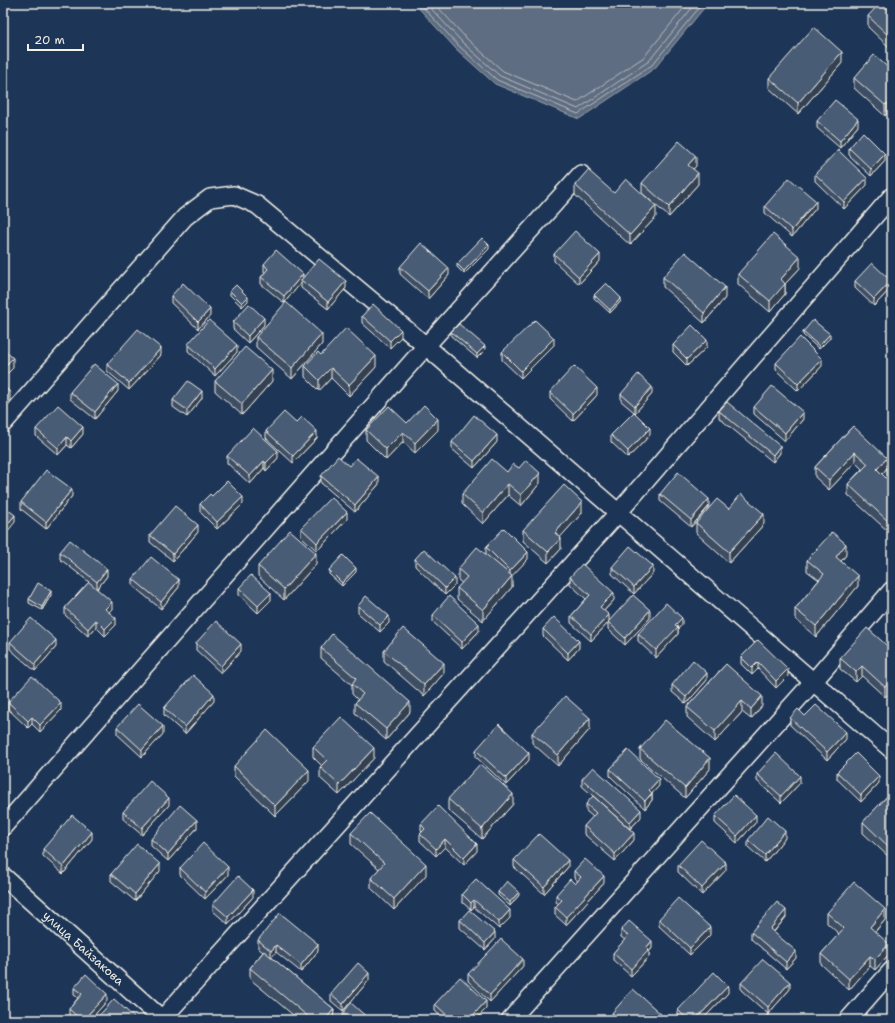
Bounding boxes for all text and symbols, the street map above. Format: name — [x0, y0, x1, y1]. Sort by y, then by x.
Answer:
scale bar — [28, 26, 83, 52]
text: 20 m — [34, 32, 65, 48]
street label: улица Байзакова — [39, 908, 128, 989]

